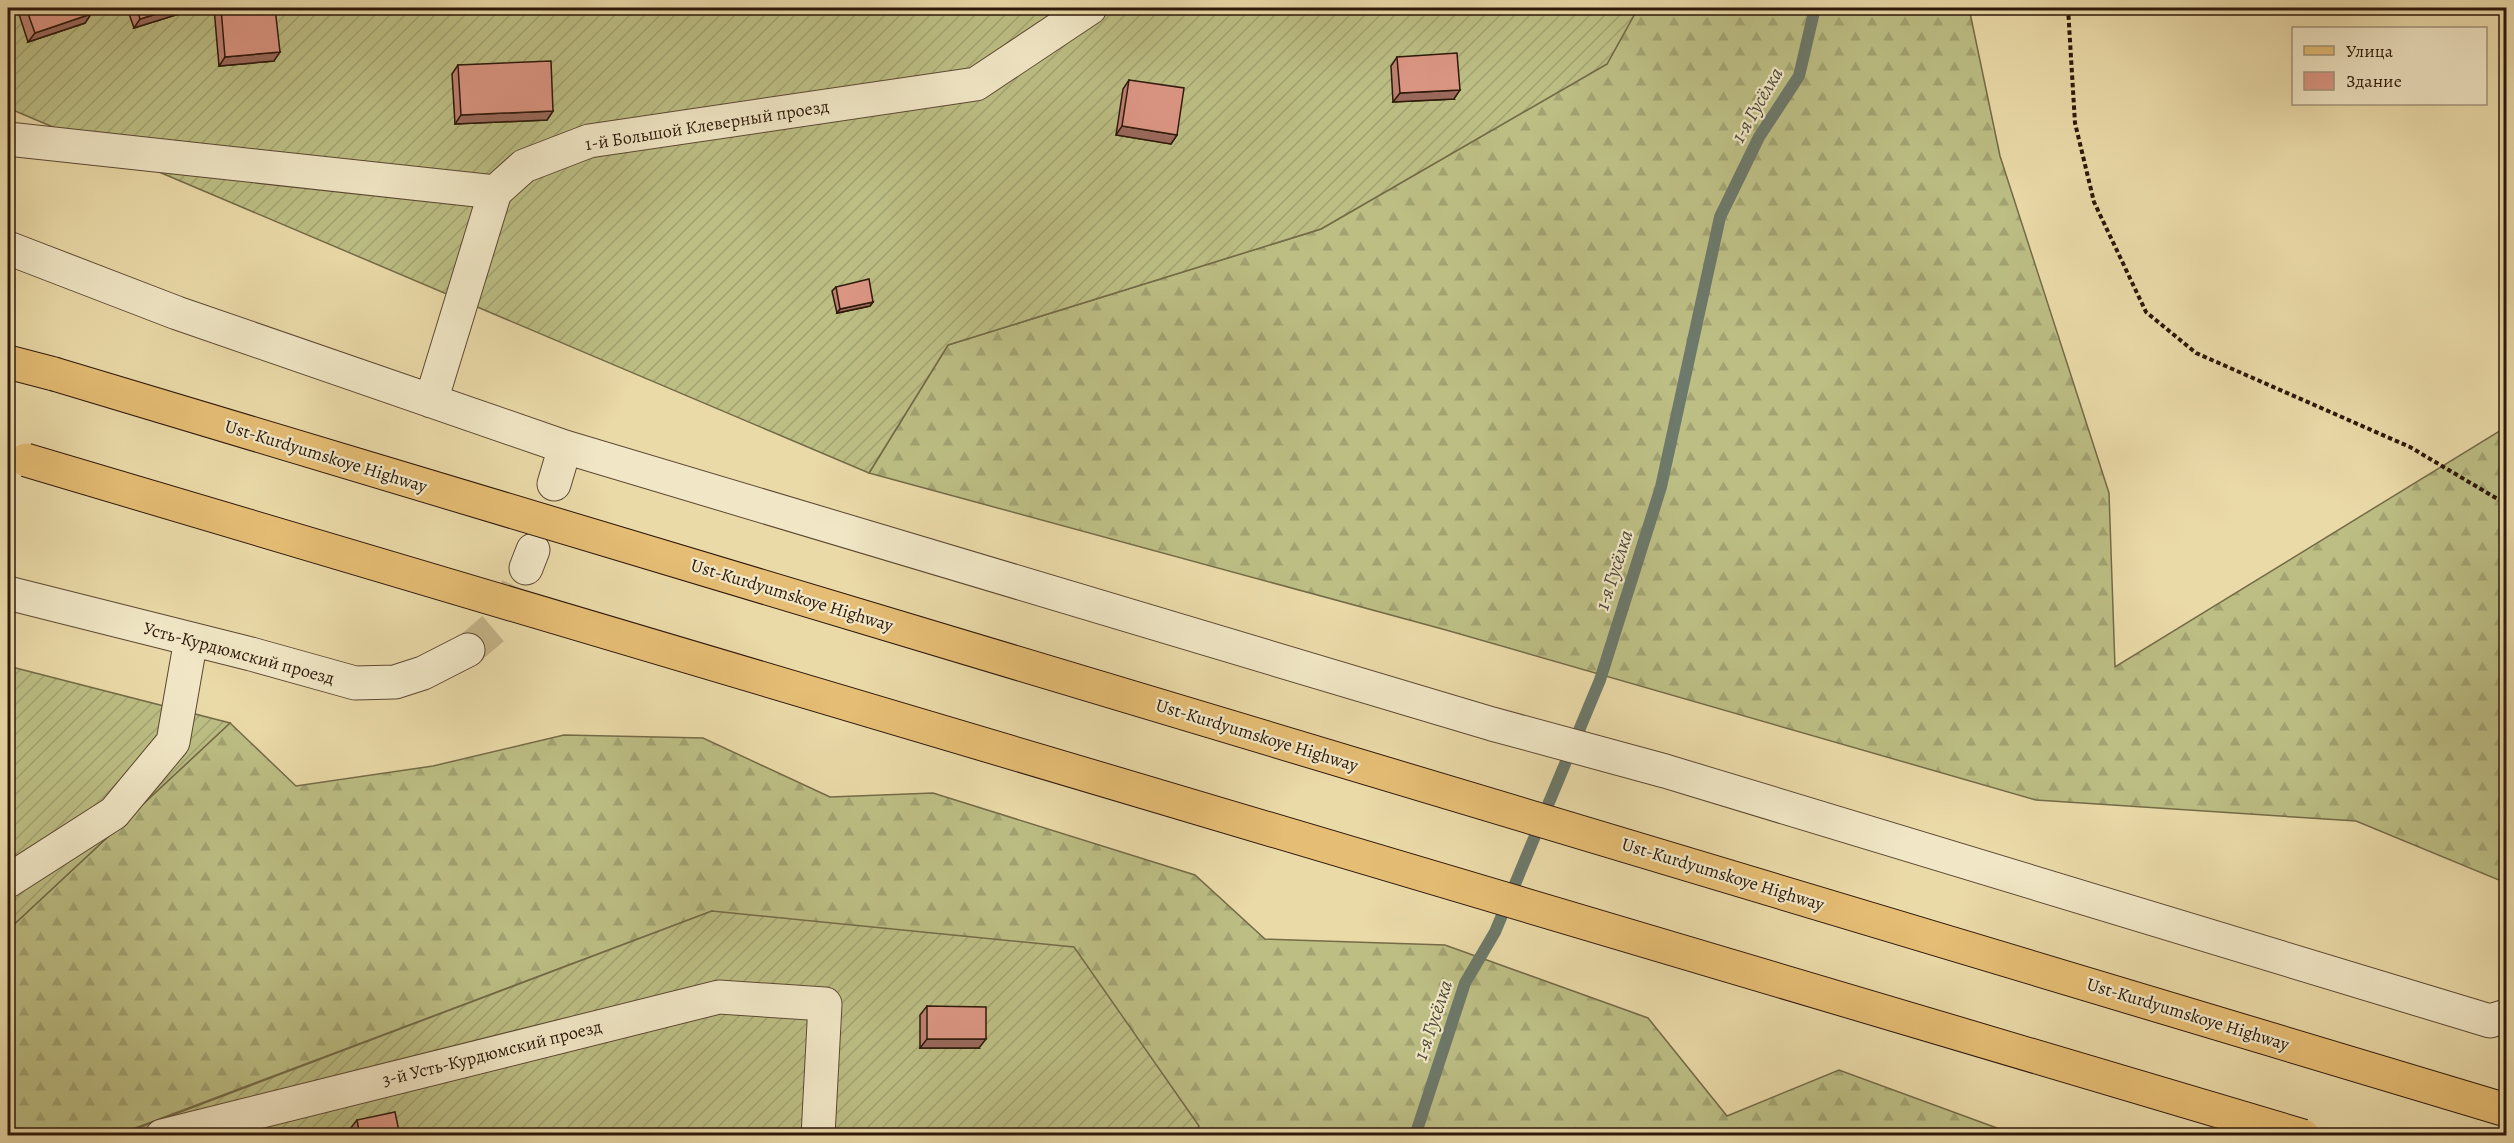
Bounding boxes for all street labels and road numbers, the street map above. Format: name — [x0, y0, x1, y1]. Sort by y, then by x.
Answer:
street label: 1-й Большой Клеверный проезд — [583, 94, 831, 156]
street label: Ust-Kurdyumskoye Highway — [222, 414, 431, 499]
street label: Ust-Kurdyumskoye Highway — [688, 553, 897, 638]
street label: Усть-Курдюмский проезд — [141, 616, 337, 690]
street label: Ust-Kurdyumskoye Highway — [1153, 693, 1362, 778]
street label: Ust-Kurdyumskoye Highway — [1619, 832, 1828, 917]
street label: Ust-Kurdyumskoye Highway — [2084, 972, 2293, 1057]
street label: 3-й Усть-Курдюмский проезд — [380, 1014, 604, 1092]

